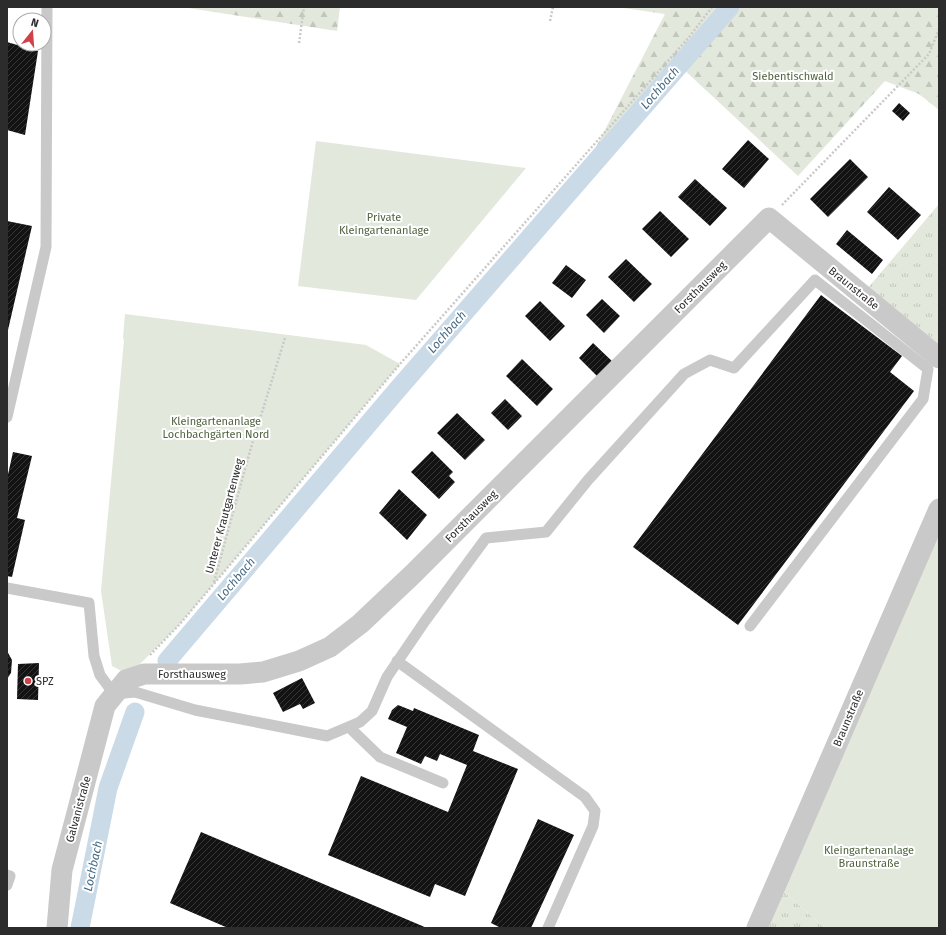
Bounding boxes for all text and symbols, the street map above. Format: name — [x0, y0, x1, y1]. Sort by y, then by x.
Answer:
north arrow — [12, 12, 52, 52]
text: N — [29, 16, 40, 30]
water label: Lochbach — [638, 64, 682, 112]
park label: Siebentischwald — [752, 70, 834, 83]
park label: Private Kleingartenanlage — [339, 211, 429, 237]
street label: Forsthausweg — [672, 258, 729, 316]
street label: Braunstraße — [826, 264, 881, 313]
water label: Lochbach — [425, 308, 469, 356]
park label: Kleingartenanlage Lochbachgärten Nord — [163, 415, 269, 441]
street label: Unterer Krautgartenweg — [203, 457, 246, 575]
street label: Forsthausweg — [443, 487, 500, 545]
water label: Lochbach — [214, 555, 258, 603]
street label: Forsthausweg — [158, 668, 226, 681]
place label: SPZ — [36, 675, 54, 688]
marker: SPZ — [23, 676, 33, 686]
street label: Braunstraße — [831, 688, 866, 749]
street label: Galvanistraße — [63, 775, 94, 844]
water label: Lochbach — [81, 839, 105, 893]
park label: Kleingartenanlage Braunstraße — [824, 844, 914, 870]

